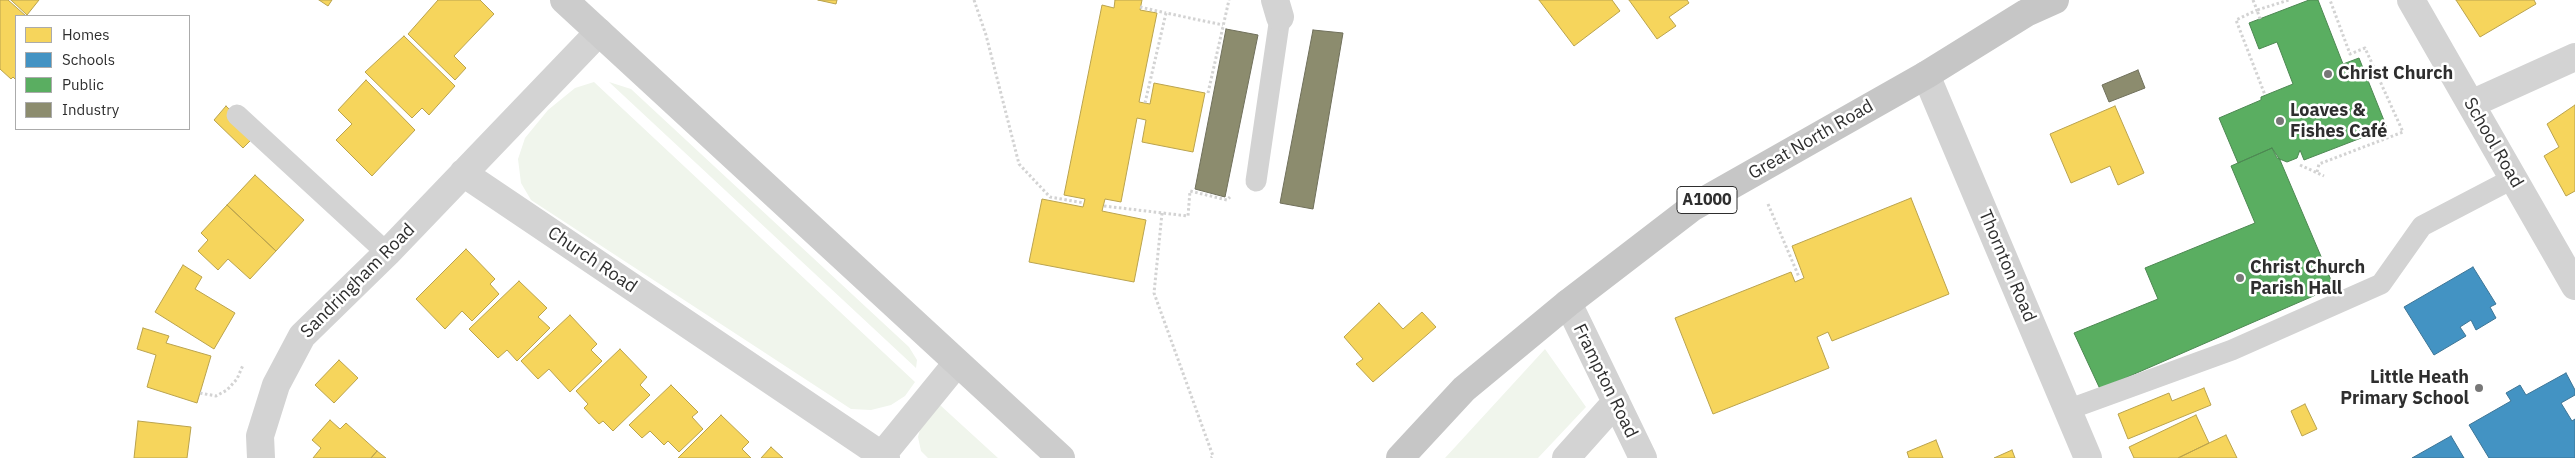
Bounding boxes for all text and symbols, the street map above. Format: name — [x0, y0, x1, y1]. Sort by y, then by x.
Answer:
legend — [15, 15, 190, 130]
text: Homes — [62, 25, 110, 44]
text: Schools — [62, 50, 115, 69]
place label: Christ Church — [2338, 63, 2453, 85]
marker: Christ Church — [2322, 68, 2334, 80]
text: Public — [62, 75, 104, 94]
street label: School Road — [2459, 94, 2527, 192]
street label: Great North Road — [1745, 95, 1877, 185]
text: Industry — [62, 100, 119, 119]
place label: Loaves & Fishes Café — [2290, 100, 2387, 142]
marker: Loaves & Fishes Café — [2274, 115, 2286, 127]
road number: A1000 — [1677, 186, 1737, 214]
street label: Thornton Road — [1974, 207, 2040, 325]
street label: Sandringham Road — [296, 219, 420, 343]
street label: Church Road — [543, 222, 641, 298]
place label: Christ Church Parish Hall — [2250, 257, 2365, 300]
marker: Christ Church Parish Hall — [2234, 272, 2246, 284]
street label: Frampton Road — [1568, 321, 1642, 441]
place label: Little Heath Primary School — [2340, 367, 2469, 409]
marker: Little Heath Primary School — [2473, 382, 2485, 394]

